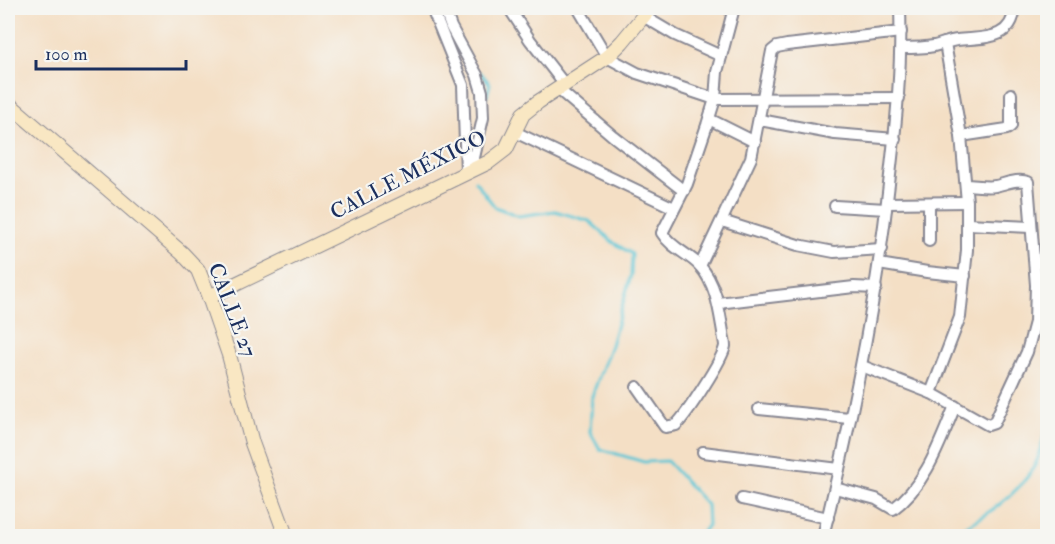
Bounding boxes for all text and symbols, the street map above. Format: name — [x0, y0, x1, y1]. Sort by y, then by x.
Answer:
scale bar — [36, 33, 186, 71]
text: 100 m — [45, 43, 88, 66]
street label: CALLE MÉXICO — [326, 124, 490, 226]
street label: CALLE 27 — [202, 259, 262, 361]

